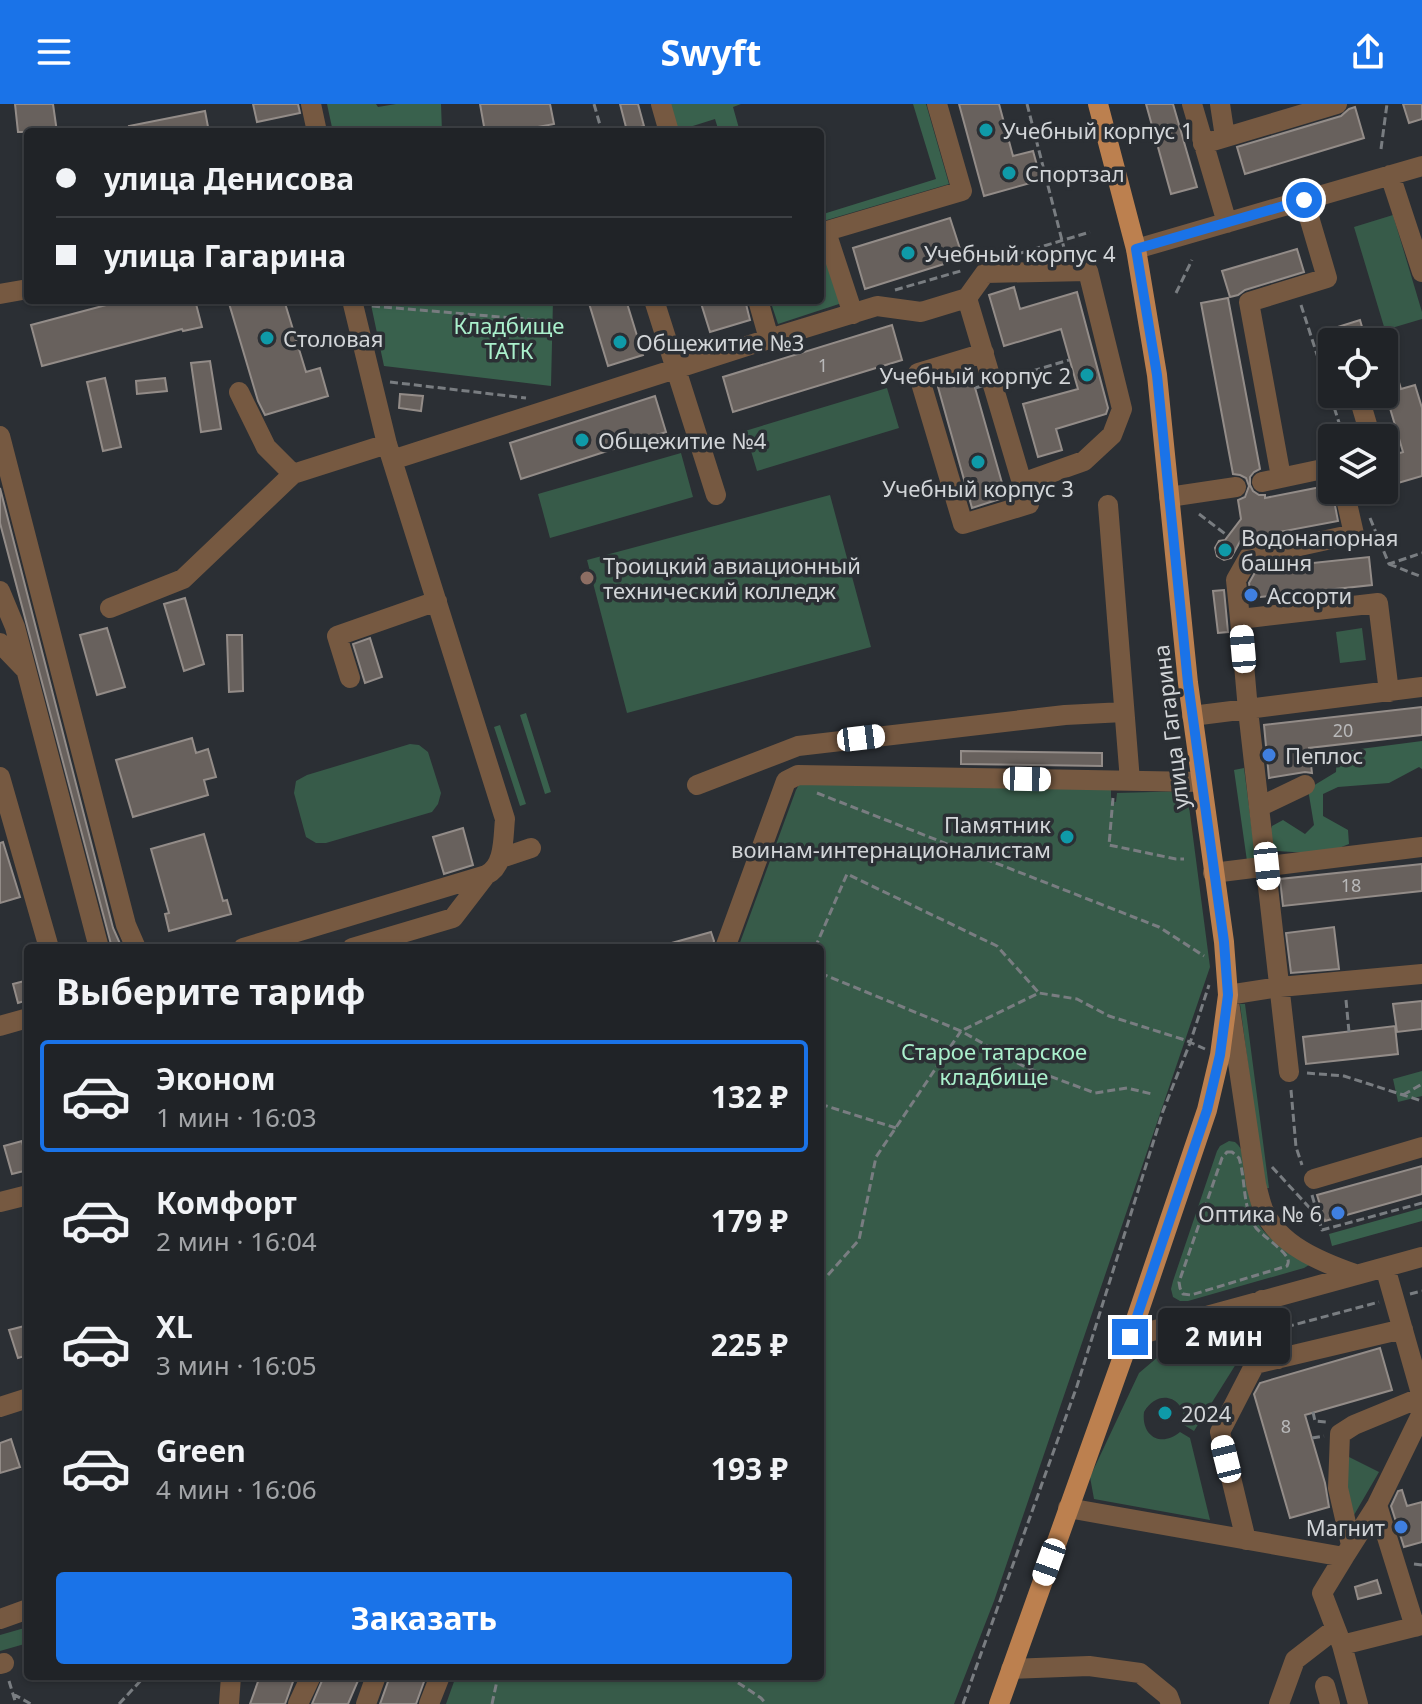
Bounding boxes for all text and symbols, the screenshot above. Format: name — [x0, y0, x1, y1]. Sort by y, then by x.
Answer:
text: Swyft — [661, 28, 761, 77]
icon: menu — [32, 30, 76, 74]
icon: share — [1346, 30, 1390, 74]
place label: Учебный корпус 1 — [1002, 115, 1194, 145]
marker: Учебный корпус 1 — [977, 121, 995, 139]
text: улица Денисова — [104, 158, 354, 199]
place label: Спортзал — [1025, 158, 1125, 188]
marker: Спортзал — [1000, 164, 1018, 182]
route start — [1286, 182, 1322, 218]
text: улица Гагарина — [104, 235, 346, 276]
place label: Учебный корпус 4 — [924, 238, 1116, 268]
marker: Учебный корпус 4 — [899, 244, 917, 262]
park label: Кладбище ТАТК — [454, 310, 564, 365]
place label: Столовая — [283, 323, 383, 353]
place label: Общежитие №3 — [636, 327, 804, 357]
map controls — [1318, 328, 1398, 504]
button: locate — [1318, 328, 1398, 408]
marker: Столовая — [258, 329, 276, 347]
marker: Общежитие №3 — [611, 333, 629, 351]
house number: 1 — [818, 353, 828, 377]
place label: Учебный корпус 2 — [879, 360, 1071, 390]
marker: Учебный корпус 2 — [1078, 366, 1096, 384]
button: layers — [1318, 424, 1398, 504]
place label: Общежитие №4 — [598, 425, 767, 455]
marker: Общежитие №4 — [573, 431, 591, 449]
marker: Учебный корпус 3 — [969, 453, 987, 471]
place label: Учебный корпус 3 — [882, 473, 1074, 503]
place label: Водонапорная башня — [1241, 522, 1399, 577]
marker: Водонапорная башня — [1216, 541, 1234, 559]
place label: Троицкий авиационный технический колледж — [603, 550, 861, 605]
marker: Троицкий авиационный технический колледж — [578, 569, 596, 587]
place label: Ассорти — [1267, 580, 1352, 610]
marker: Ассорти — [1242, 586, 1260, 604]
car — [1229, 624, 1257, 674]
street label: улица Гагарина — [1145, 643, 1195, 811]
house number: 20 — [1333, 718, 1353, 742]
car — [836, 723, 886, 753]
place label: Пеплос — [1285, 740, 1363, 770]
marker: Пеплос — [1260, 746, 1278, 764]
car — [1003, 767, 1051, 791]
place label: Памятник воинам-интернационалистам — [731, 809, 1051, 864]
marker: Памятник воинам-интернационалистам — [1058, 828, 1076, 846]
car — [1253, 841, 1281, 891]
house number: 18 — [1341, 873, 1361, 897]
text: Выберите тариф — [56, 967, 365, 1016]
park label: Старое татарское кладбище — [901, 1036, 1087, 1091]
text: Эконом — [156, 1058, 276, 1099]
icon: car — [60, 1060, 132, 1132]
text: 132 ₽ — [711, 1076, 788, 1117]
text: 1 мин · 16:03 — [156, 1099, 317, 1135]
text: Комфорт — [156, 1182, 297, 1223]
icon: car — [60, 1184, 132, 1256]
place label: Оптика № 6 — [1198, 1198, 1322, 1228]
text: 179 ₽ — [711, 1200, 788, 1241]
marker: Оптика № 6 — [1329, 1204, 1347, 1222]
text: 2 мин · 16:04 — [156, 1223, 317, 1259]
text: XL — [156, 1306, 193, 1347]
icon: car — [60, 1308, 132, 1380]
callout: 2 мин — [1158, 1309, 1290, 1365]
text: 2 мин — [1185, 1318, 1263, 1354]
route end — [1112, 1319, 1148, 1355]
text: 225 ₽ — [711, 1324, 788, 1365]
text: 3 мин · 16:05 — [156, 1347, 317, 1383]
place label: 2024 — [1181, 1398, 1232, 1428]
marker: 2024 — [1156, 1404, 1174, 1422]
house number: 8 — [1281, 1414, 1291, 1438]
text: Green — [156, 1430, 246, 1471]
icon: car — [60, 1432, 132, 1504]
car — [1209, 1433, 1243, 1485]
text: 193 ₽ — [711, 1448, 788, 1489]
text: 4 мин · 16:06 — [156, 1471, 317, 1507]
place label: Магнит — [1306, 1512, 1385, 1542]
marker: Магнит — [1392, 1518, 1410, 1536]
car — [1030, 1535, 1068, 1589]
button: Заказать — [56, 1572, 792, 1664]

